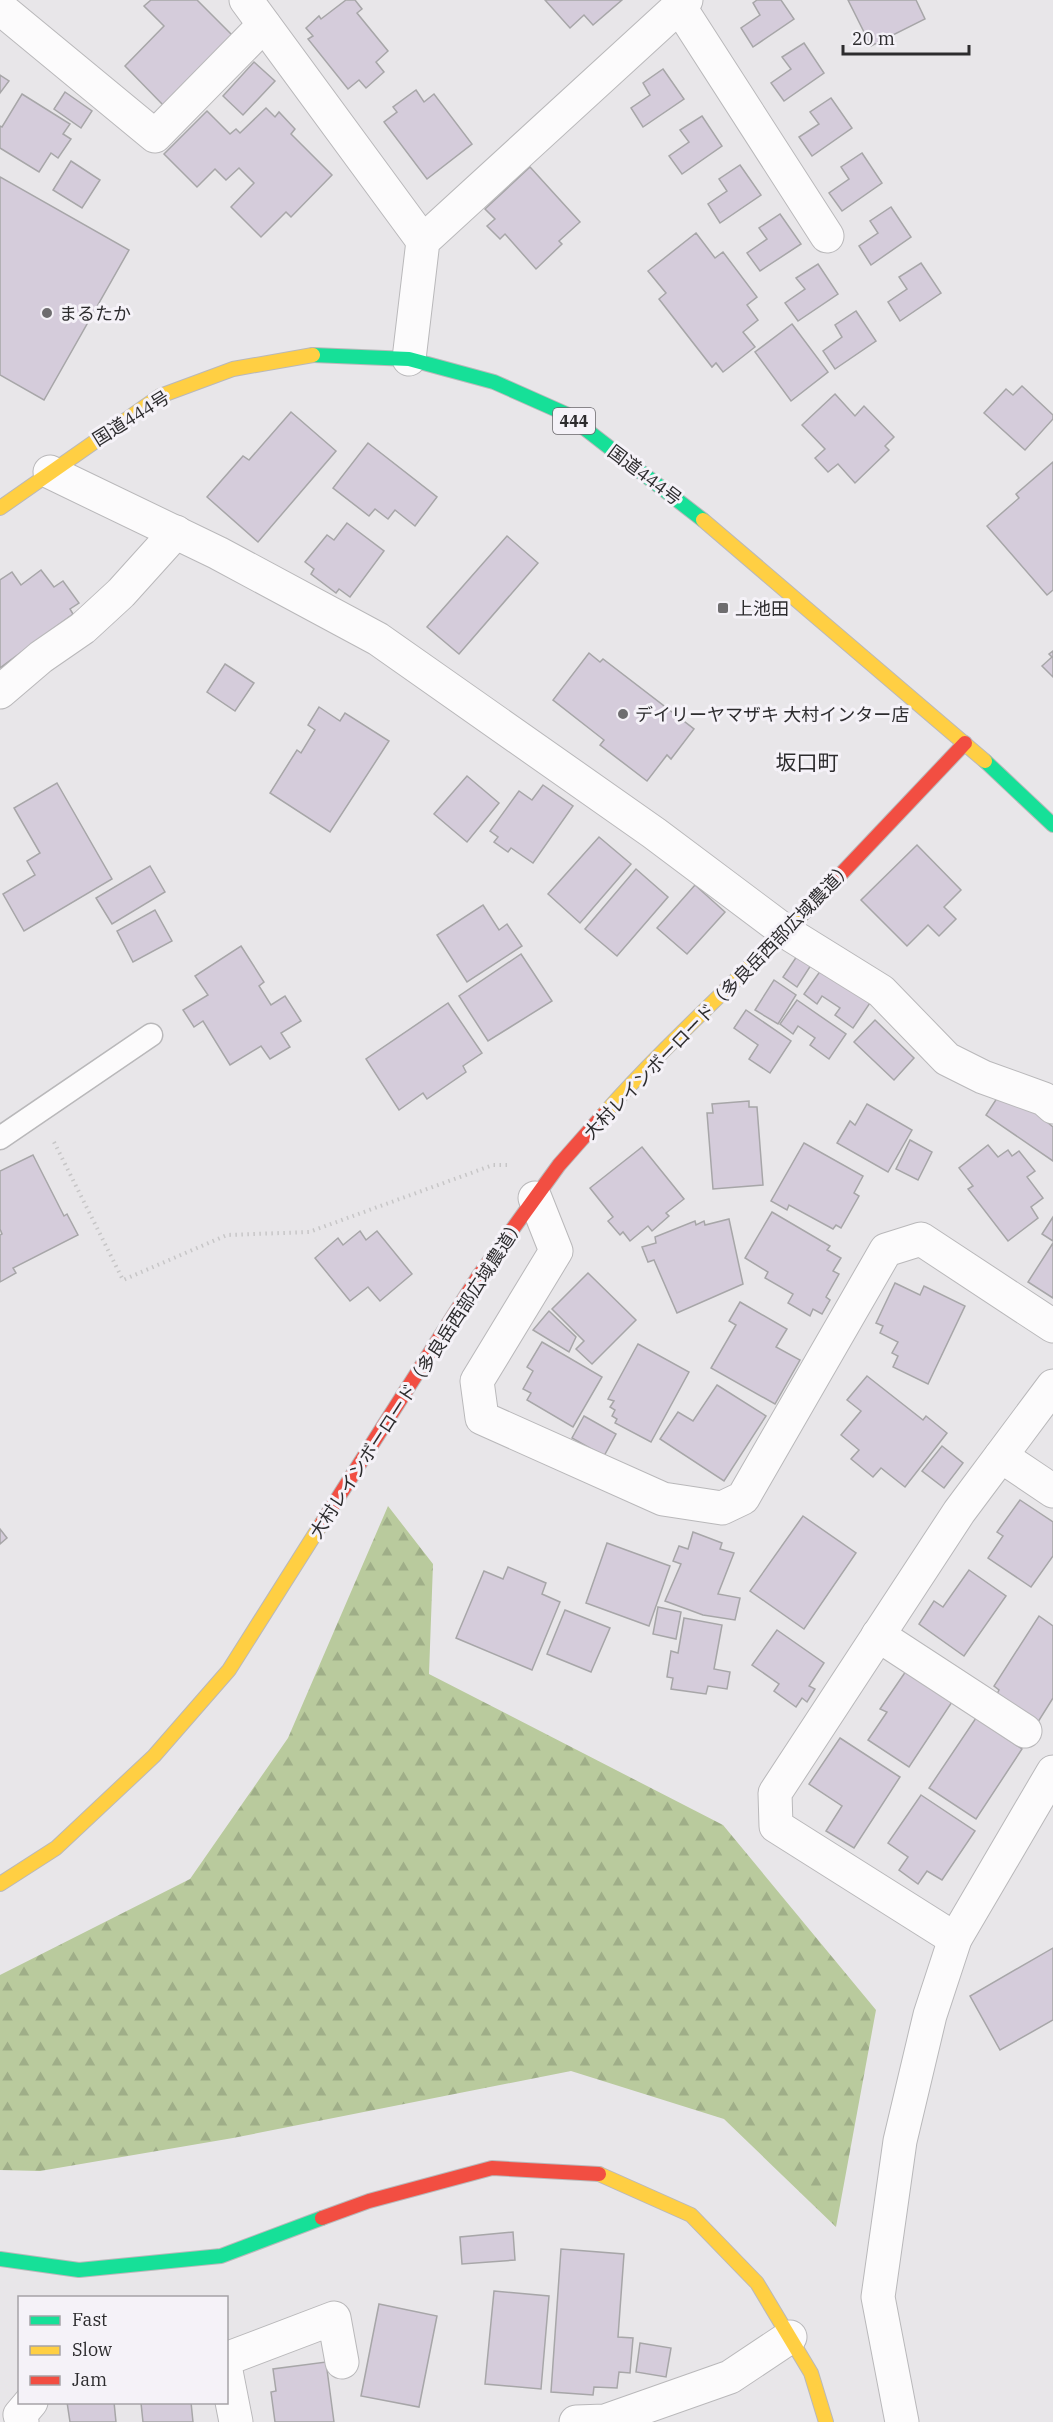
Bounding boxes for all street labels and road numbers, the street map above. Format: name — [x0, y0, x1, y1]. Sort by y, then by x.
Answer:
street label: 国道444号 — [88, 385, 174, 451]
road number: 444 — [553, 408, 595, 434]
street label: 国道444号 — [604, 440, 686, 510]
street label: 大村レインボーロード（多良岳西部広域農道） — [578, 856, 858, 1144]
street label: 大村レインボーロード（多良岳西部広域農道） — [304, 1213, 530, 1543]

